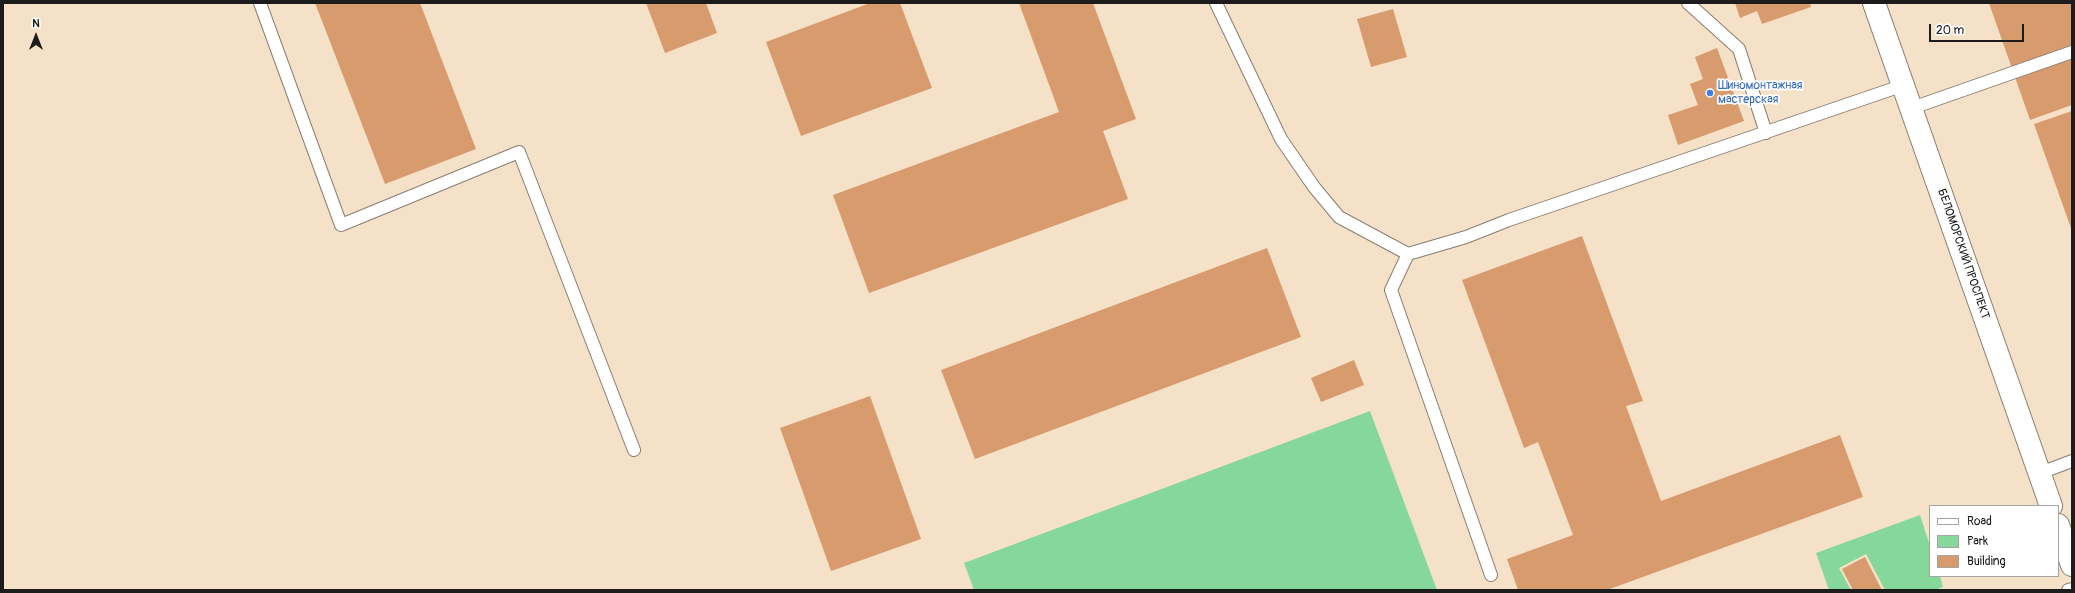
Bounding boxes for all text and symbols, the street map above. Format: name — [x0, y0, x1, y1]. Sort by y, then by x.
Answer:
north arrow — [16, 16, 56, 56]
scale bar — [1931, 16, 2026, 42]
text: N — [32, 17, 40, 30]
text: 20 m — [1936, 23, 1964, 38]
place label: Шиномонтажная мастерская — [1718, 79, 1802, 107]
marker: Шиномонтажная мастерская — [1705, 88, 1715, 98]
street label: БЕЛОМОРСКИЙ ПРОСПЕКТ — [1934, 187, 1992, 321]
legend — [1929, 505, 2059, 577]
text: Road — [1967, 514, 1992, 529]
text: Park — [1967, 534, 1988, 549]
text: Building — [1967, 554, 2006, 569]

